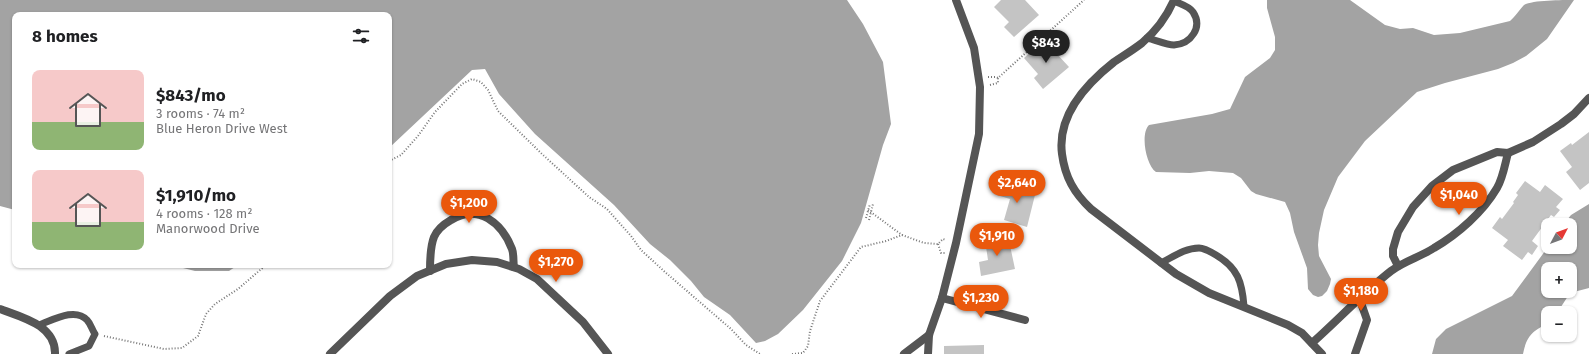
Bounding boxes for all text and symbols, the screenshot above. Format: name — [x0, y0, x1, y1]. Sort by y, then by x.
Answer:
icon: filters — [350, 25, 372, 47]
text: 8 homes — [32, 26, 98, 47]
pin: $843 — [1022, 30, 1070, 64]
text: $843 — [1032, 35, 1060, 50]
text: $843/mo — [156, 85, 226, 106]
icon: home — [64, 86, 112, 134]
text: 3 rooms · 74 m² — [156, 106, 245, 121]
text: Blue Heron Drive West — [156, 121, 287, 136]
pin: $2,640 — [984, 170, 1050, 204]
text: $2,640 — [997, 175, 1037, 190]
pin: $1,040 — [1426, 182, 1492, 216]
text: $1,910/mo — [156, 185, 236, 206]
icon: home — [64, 186, 112, 234]
text: $1,040 — [1440, 187, 1478, 202]
pin: $1,200 — [436, 190, 502, 224]
text: $1,200 — [450, 195, 488, 210]
text: 4 rooms · 128 m² — [156, 206, 252, 221]
north arrow — [1541, 218, 1577, 254]
map controls — [1541, 218, 1577, 342]
text: Manorwood Drive — [156, 221, 260, 236]
pin: $1,910 — [964, 223, 1030, 257]
text: $1,910 — [979, 228, 1015, 243]
pin: $1,270 — [523, 249, 589, 283]
text: $1,270 — [538, 254, 574, 269]
button: + — [1541, 262, 1577, 298]
pin: $1,180 — [1328, 278, 1394, 312]
text: $1,180 — [1343, 283, 1379, 298]
pin: $1,230 — [948, 285, 1014, 319]
text: $1,230 — [963, 290, 999, 305]
button: − — [1541, 306, 1577, 342]

